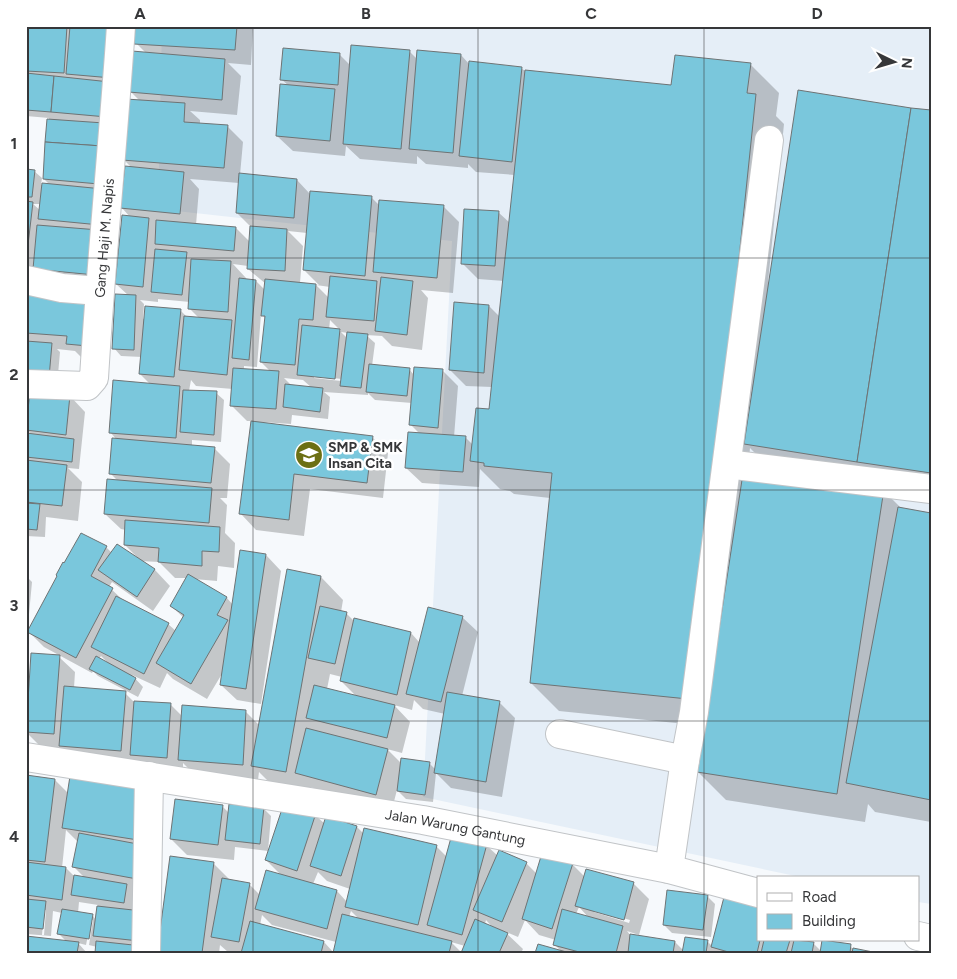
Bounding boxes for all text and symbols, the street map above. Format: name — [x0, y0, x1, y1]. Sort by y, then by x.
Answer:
text: A — [134, 4, 146, 23]
text: B — [361, 4, 371, 23]
text: C — [585, 4, 597, 23]
text: D — [811, 4, 823, 23]
north arrow — [870, 38, 920, 88]
text: N — [898, 57, 915, 69]
text: 1 — [11, 134, 17, 153]
street label: Gang Haji M. Napis — [92, 178, 118, 298]
text: 2 — [9, 365, 19, 384]
place label: SMP & SMK Insan Cita — [328, 439, 403, 472]
school or university icon: SMP & SMK Insan Cita — [294, 440, 324, 470]
text: 3 — [10, 596, 19, 615]
street label: Jalan Warung Gantung — [384, 806, 527, 849]
text: 4 — [9, 827, 19, 846]
legend — [757, 876, 920, 942]
text: Road — [802, 888, 837, 906]
text: Building — [802, 912, 856, 930]

